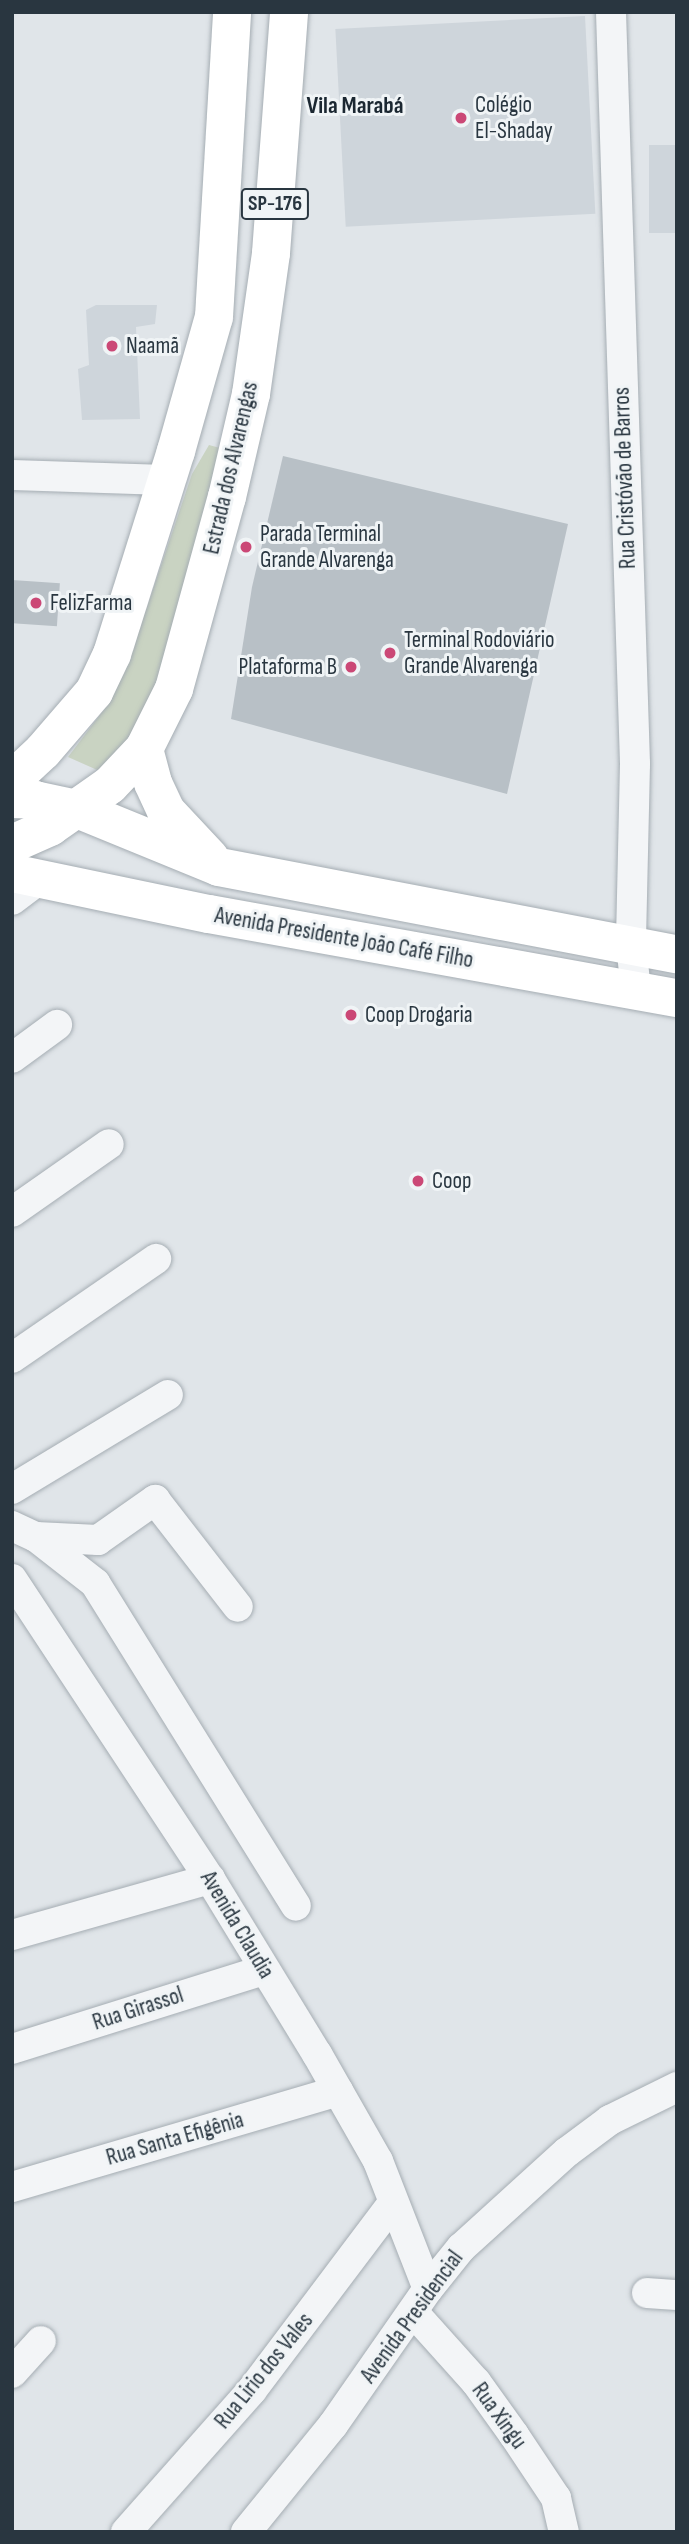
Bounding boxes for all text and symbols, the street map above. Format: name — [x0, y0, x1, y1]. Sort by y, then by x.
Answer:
place label: Colégio El-Shaday — [475, 91, 553, 145]
district label: Vila Marabá — [306, 92, 404, 120]
marker: Colégio El-Shaday — [453, 110, 469, 126]
road number: SP-176 — [240, 186, 310, 222]
place label: Naamã — [126, 332, 179, 360]
marker: Naamã — [104, 338, 120, 354]
street label: Estrada dos Alvarengas — [198, 379, 264, 557]
street label: Rua Cristóvão de Barros — [608, 387, 642, 569]
place label: Parada Terminal Grande Alvarenga — [260, 520, 394, 574]
marker: Parada Terminal Grande Alvarenga — [238, 539, 254, 555]
place label: FelizFarma — [50, 589, 132, 617]
marker: FelizFarma — [28, 595, 44, 611]
place label: Terminal Rodoviário Grande Alvarenga — [404, 626, 555, 680]
marker: Terminal Rodoviário Grande Alvarenga — [382, 645, 398, 661]
place label: Plataforma B — [239, 653, 337, 681]
marker: Plataforma B — [343, 659, 359, 675]
street label: Avenida Presidente João Café Filho — [213, 902, 475, 974]
place label: Coop Drogaria — [365, 1001, 473, 1029]
marker: Coop Drogaria — [343, 1007, 359, 1023]
place label: Coop — [432, 1167, 472, 1195]
marker: Coop — [410, 1173, 426, 1189]
street label: Avenida Claudia — [194, 1866, 280, 1984]
street label: Rua Girassol — [89, 1981, 187, 2037]
street label: Rua Santa Efigênia — [103, 2106, 247, 2172]
street label: Avenida Presidencial — [355, 2245, 469, 2389]
street label: Rua Lirio dos Vales — [209, 2308, 319, 2434]
street label: Rua Xingu — [466, 2377, 532, 2455]

